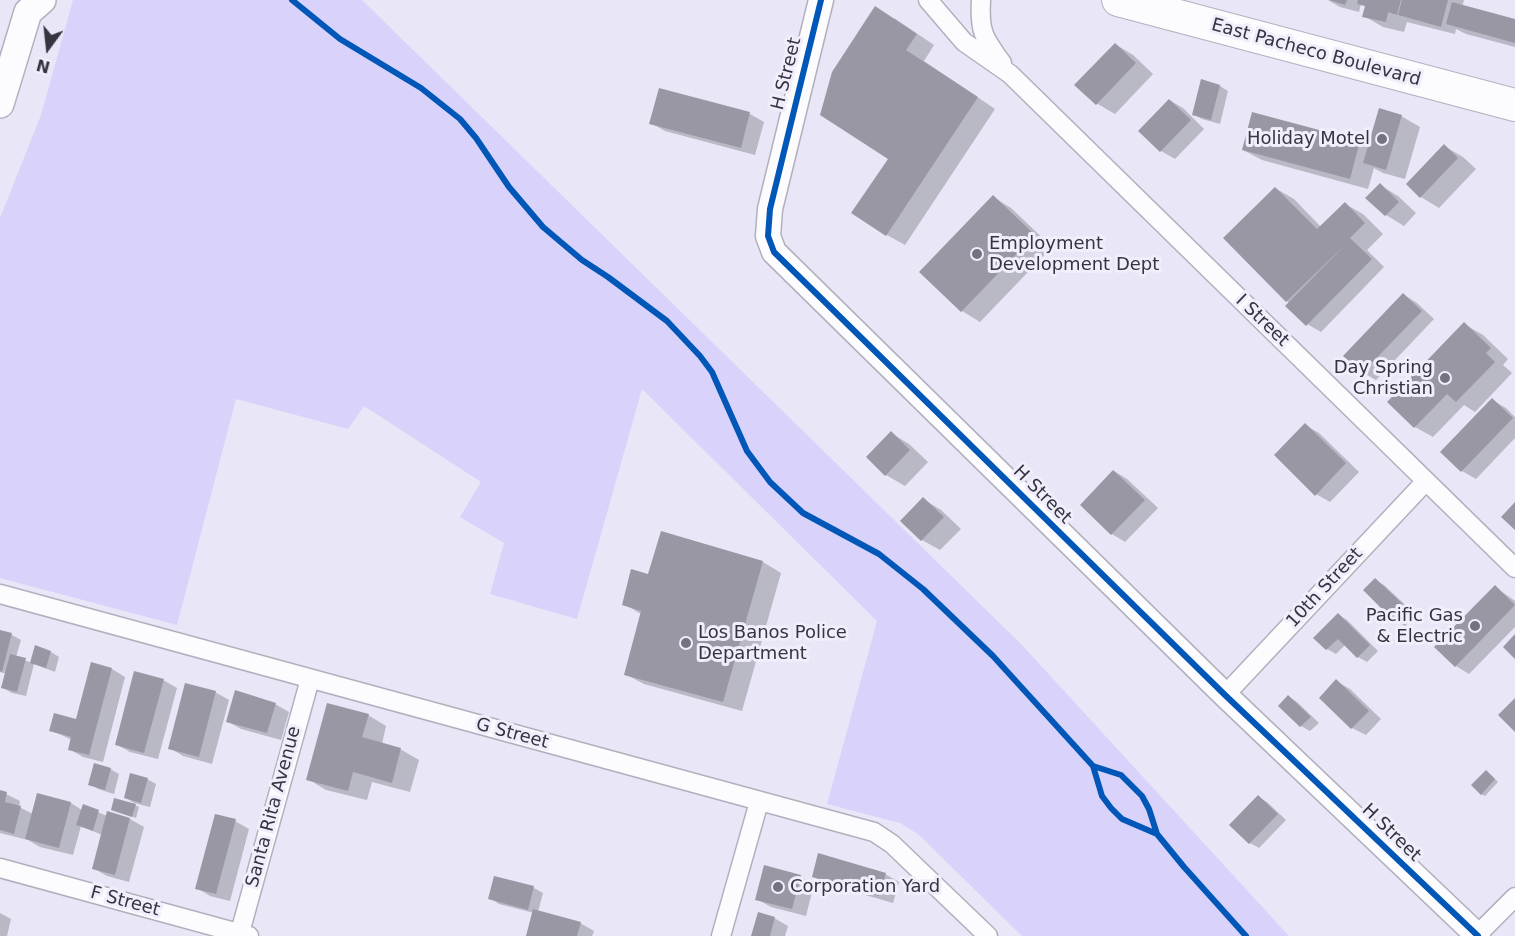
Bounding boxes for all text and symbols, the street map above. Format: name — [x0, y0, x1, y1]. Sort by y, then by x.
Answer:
street label: East Pacheco Boulevard — [1209, 15, 1423, 91]
north arrow — [18, 18, 78, 78]
street label: H Street — [768, 36, 806, 112]
text: N — [34, 55, 52, 77]
place label: Holiday Motel — [1247, 128, 1370, 150]
marker: Holiday Motel — [1375, 132, 1389, 146]
place label: Employment Development Dept — [989, 233, 1159, 276]
marker: Employment Development Dept — [970, 247, 984, 261]
street label: I Street — [1231, 290, 1293, 352]
place label: Day Spring Christian — [1334, 357, 1433, 400]
marker: Day Spring Christian — [1438, 371, 1452, 385]
street label: H Street — [1008, 461, 1076, 529]
street label: 10th Street — [1282, 543, 1368, 633]
place label: Pacific Gas & Electric — [1366, 605, 1463, 648]
marker: Pacific Gas & Electric — [1468, 619, 1482, 633]
place label: Los Banos Police Department — [698, 622, 847, 664]
marker: Los Banos Police Department — [679, 636, 693, 650]
street label: G Street — [473, 714, 551, 754]
street label: Santa Rita Avenue — [242, 724, 306, 890]
street label: H Street — [1357, 800, 1425, 866]
place label: Corporation Yard — [790, 876, 940, 898]
marker: Corporation Yard — [771, 880, 785, 894]
street label: F Street — [88, 882, 162, 922]

